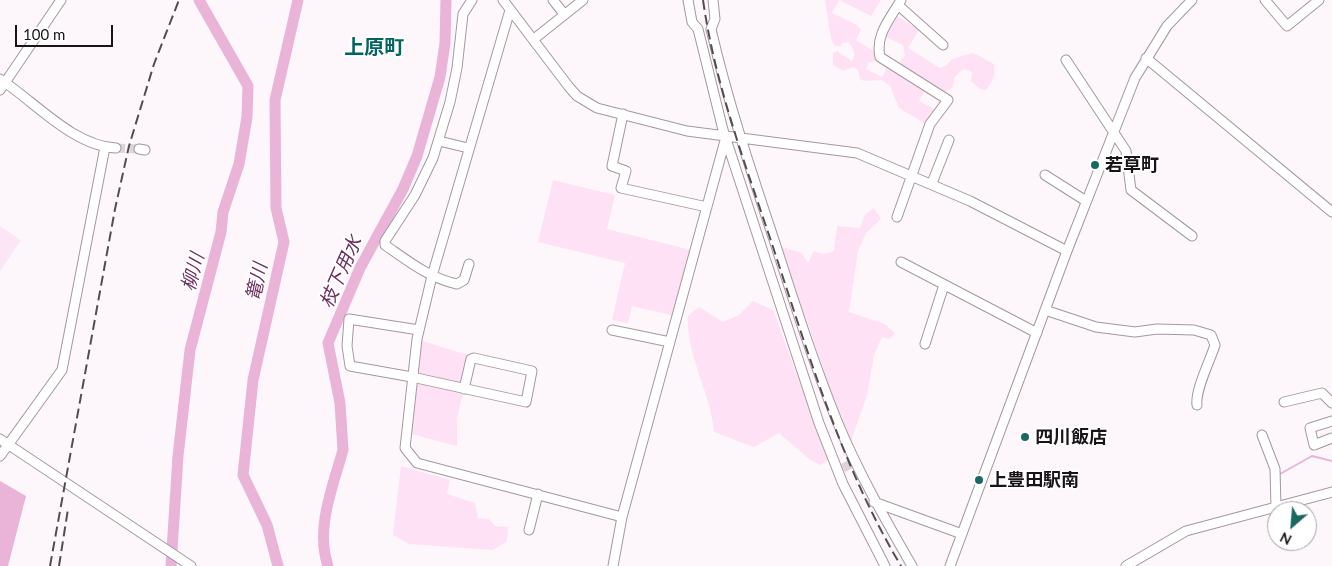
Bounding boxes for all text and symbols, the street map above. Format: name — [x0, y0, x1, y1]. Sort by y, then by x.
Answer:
scale bar — [18, 15, 115, 47]
text: 100 m — [23, 25, 65, 43]
district label: 上原町 — [344, 36, 404, 60]
place label: 若草町 — [1105, 154, 1159, 176]
marker: 若草町 — [1089, 159, 1101, 171]
water label: 枝下用水 — [315, 233, 367, 311]
water label: 柳川 — [177, 251, 209, 293]
water label: 篭川 — [242, 261, 272, 303]
place label: 四川飯店 — [1035, 426, 1107, 448]
marker: 四川飯店 — [1019, 431, 1031, 443]
place label: 上豊田駅南 — [989, 469, 1079, 491]
marker: 上豊田駅南 — [973, 474, 985, 486]
north arrow — [1267, 501, 1317, 551]
text: N — [1277, 529, 1294, 549]

